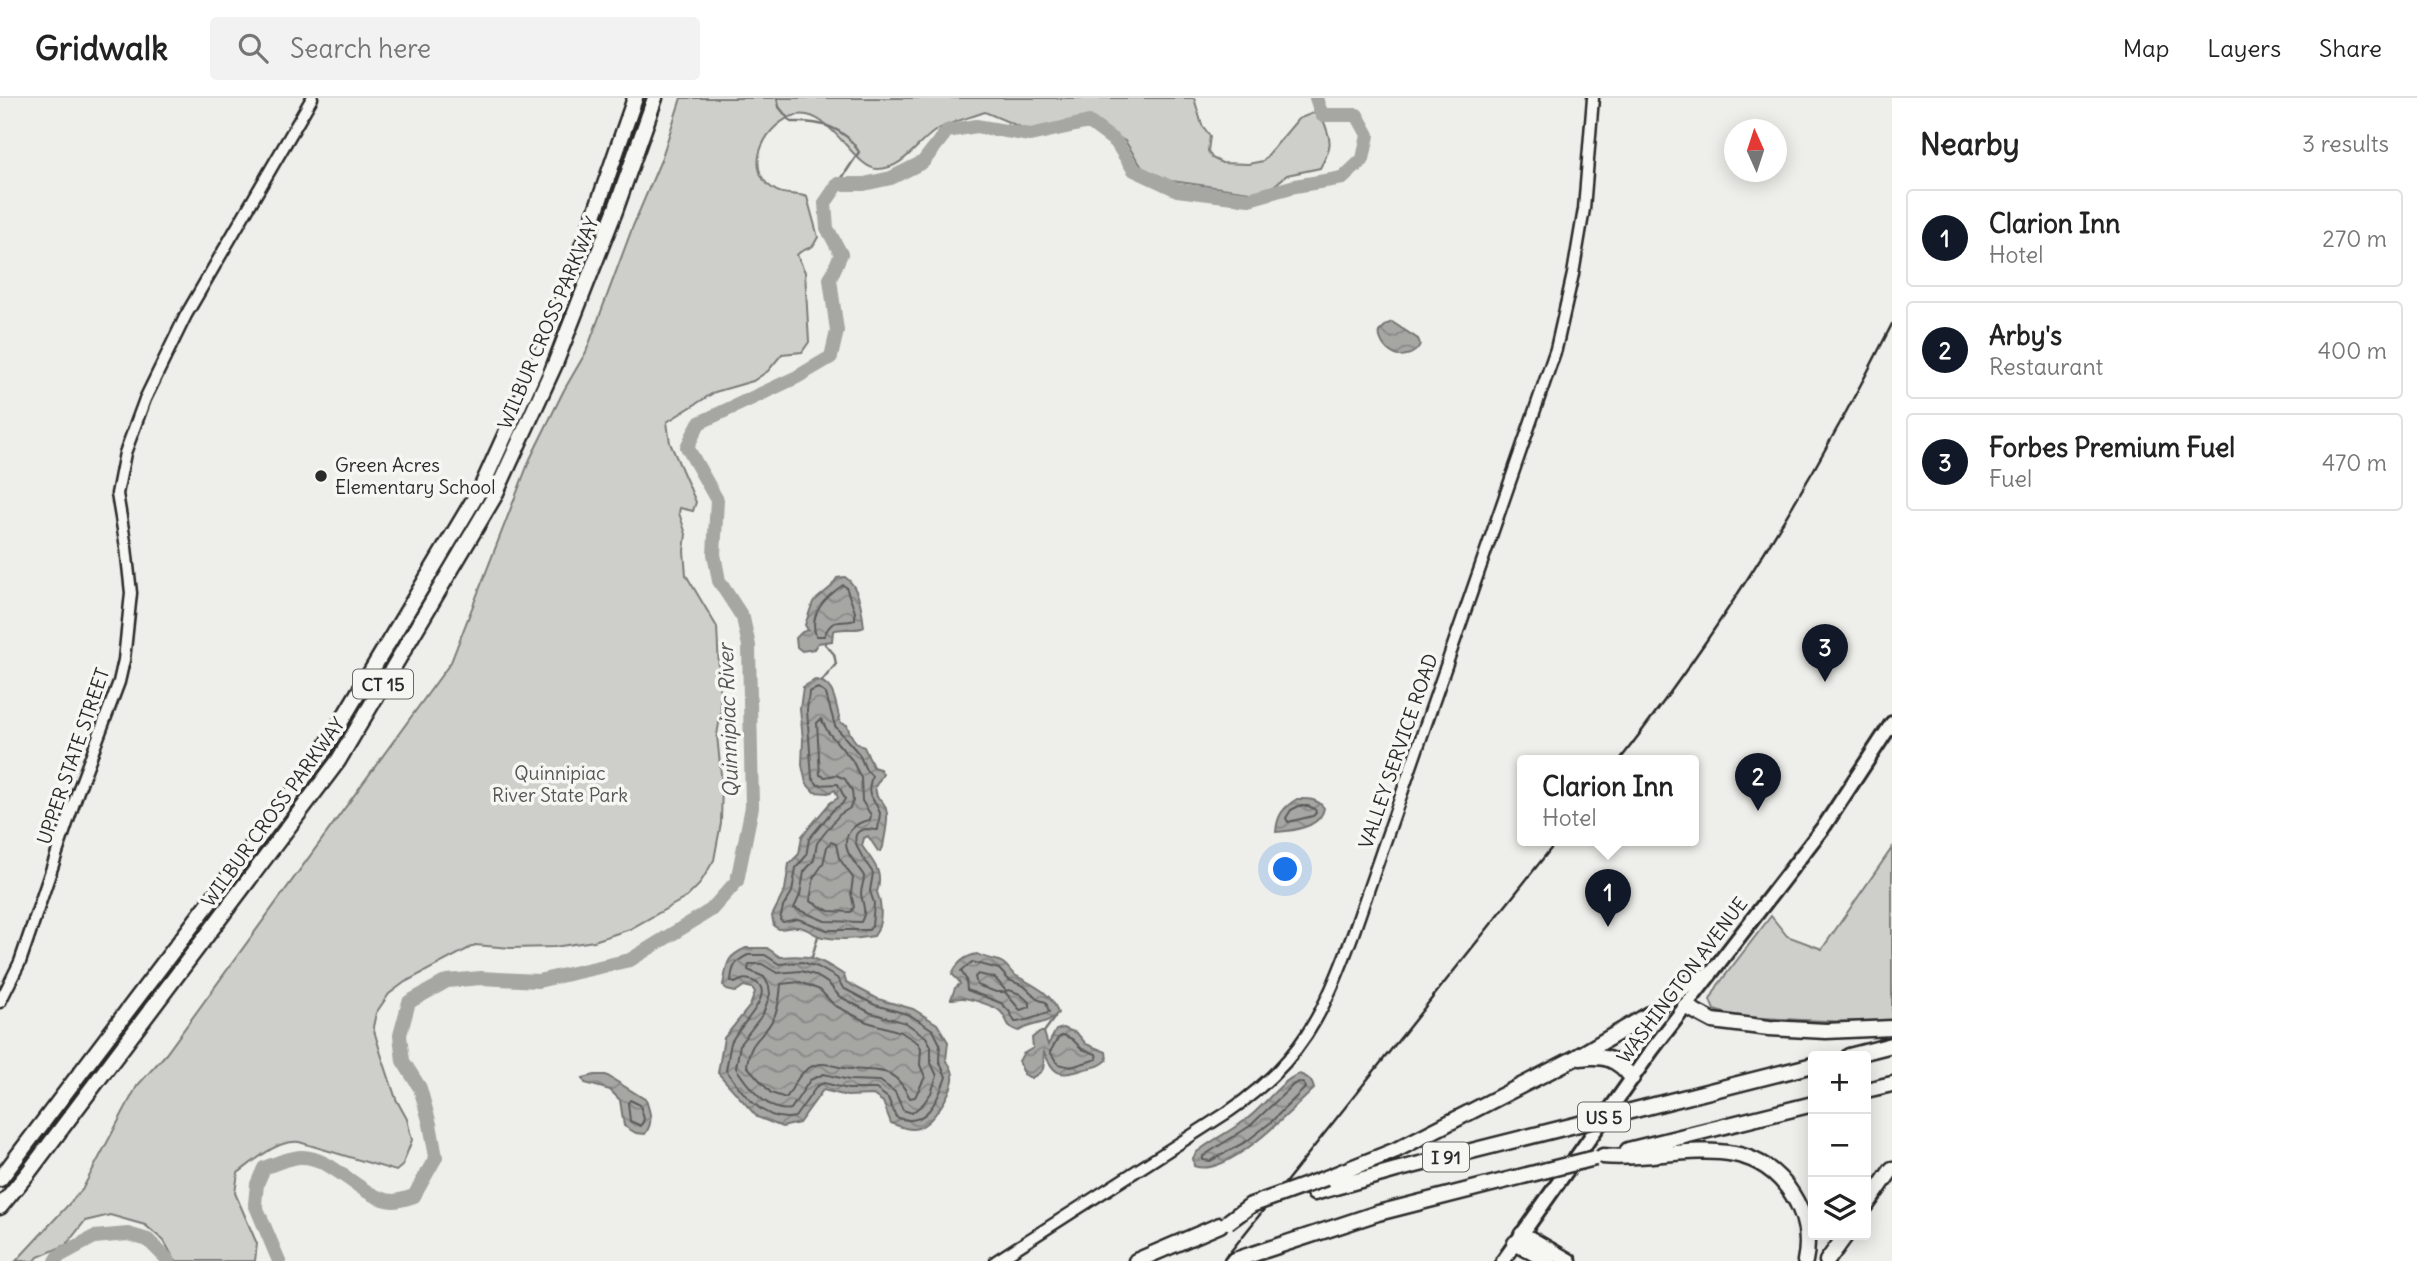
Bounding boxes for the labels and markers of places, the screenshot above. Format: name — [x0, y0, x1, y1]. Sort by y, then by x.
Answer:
place label: Green Acres Elementary School — [335, 453, 496, 499]
marker: Green Acres Elementary School — [313, 468, 329, 484]
pin: 3 — [1802, 624, 1848, 682]
pin: 2 — [1735, 753, 1781, 811]
pin: 1 — [1585, 869, 1631, 927]

